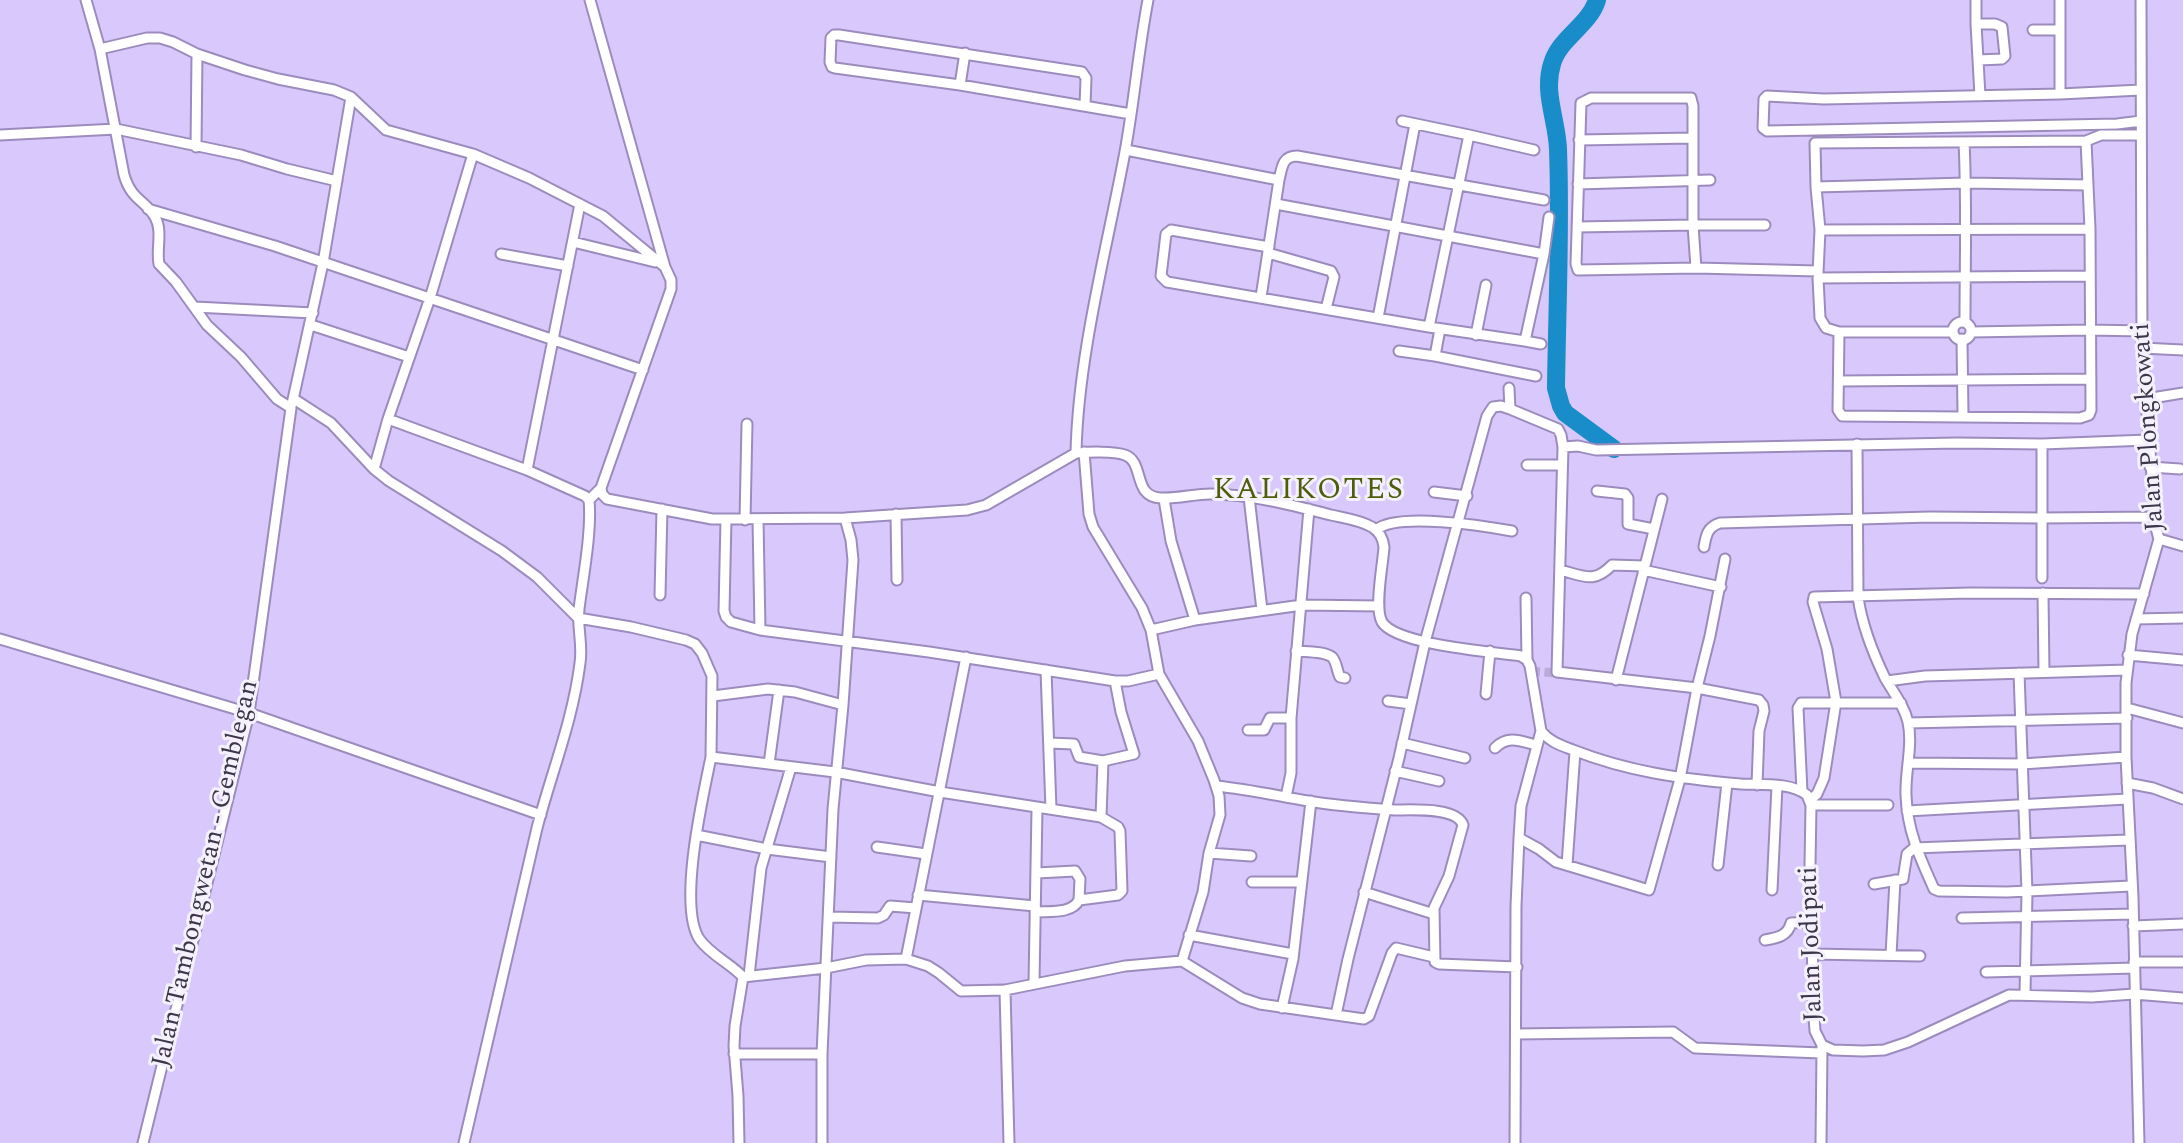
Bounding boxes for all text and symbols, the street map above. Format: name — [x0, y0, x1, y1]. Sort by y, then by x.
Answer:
street label: Jalan Plongkowati — [2127, 322, 2173, 532]
district label: KALIKOTES — [1213, 474, 1405, 510]
street label: Jalan Tambongwetan - Gemblegan — [147, 677, 267, 1071]
street label: Jalan Jodipati — [1795, 866, 1831, 1022]

